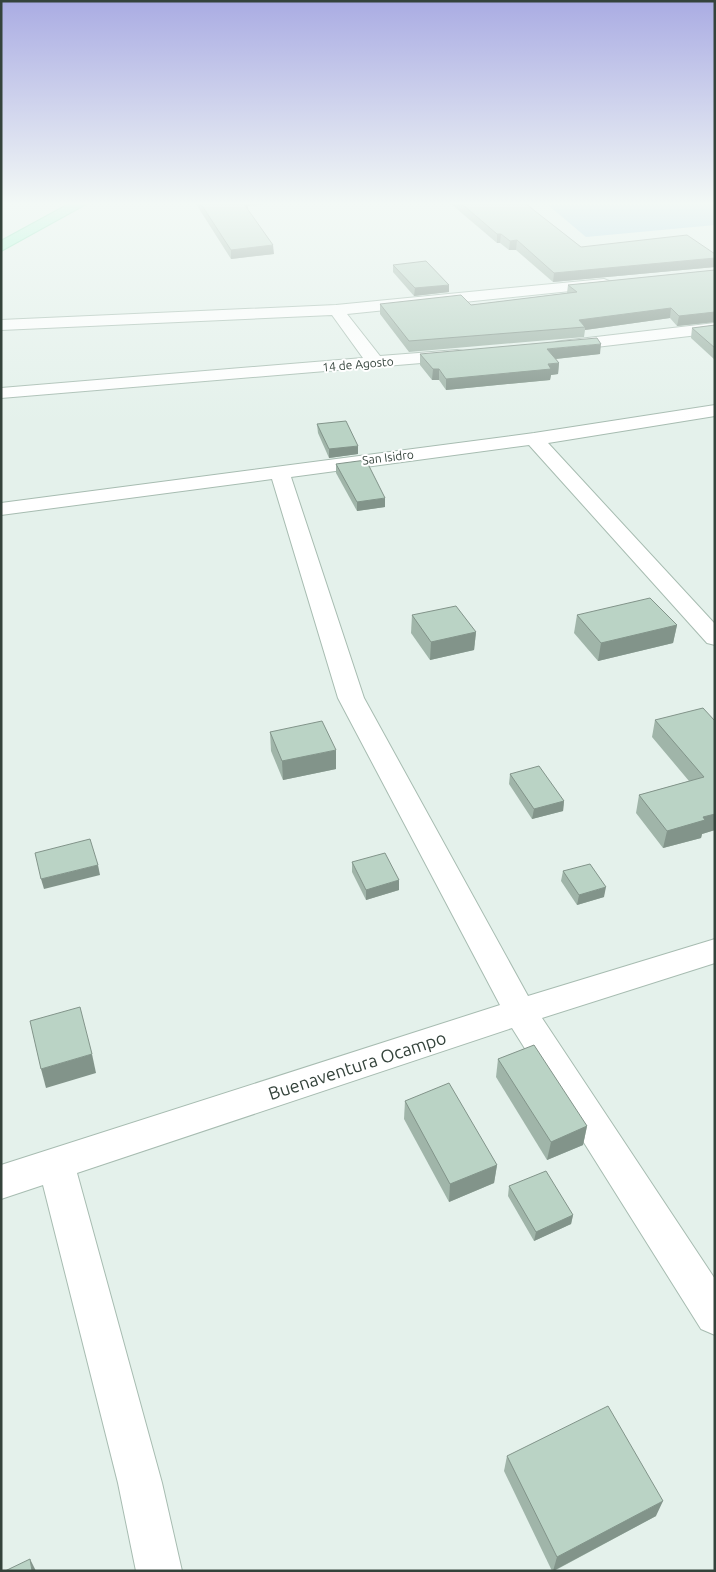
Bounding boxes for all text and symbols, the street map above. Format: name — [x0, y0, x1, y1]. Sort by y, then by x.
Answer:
street label: 14 de Agosto — [322, 354, 394, 374]
street label: San Isidro — [361, 447, 415, 467]
street label: Buenaventura Ocampo — [266, 1027, 448, 1103]

